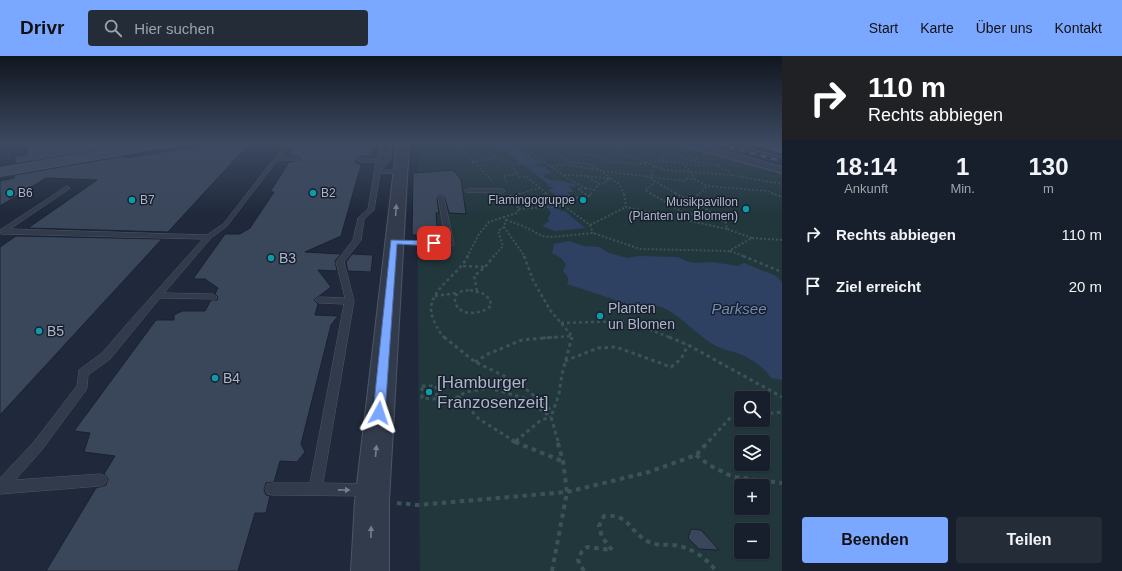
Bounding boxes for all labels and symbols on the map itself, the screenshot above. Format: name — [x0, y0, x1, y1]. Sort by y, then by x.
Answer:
place label: B6 — [18, 186, 33, 200]
place label: B2 — [321, 186, 336, 200]
marker: B6 — [5, 188, 15, 198]
marker: B2 — [308, 188, 318, 198]
place label: B7 — [140, 193, 155, 207]
place label: Flamingogruppe — [488, 193, 575, 207]
marker: B7 — [127, 195, 137, 205]
marker: Flamingogruppe — [578, 195, 588, 205]
place label: Musikpavillon (Planten un Blomen) — [629, 195, 738, 223]
one-way arrow — [393, 204, 400, 216]
marker: Musikpavillon (Planten un Blomen) — [741, 204, 751, 214]
pin — [417, 226, 451, 260]
place label: B3 — [279, 250, 296, 266]
marker: B3 — [266, 253, 276, 263]
place label: Planten un Blomen — [608, 300, 675, 332]
water label: Parksee — [711, 300, 767, 317]
marker: Planten un Blomen — [595, 311, 605, 321]
place label: B5 — [47, 323, 64, 339]
marker: B5 — [34, 326, 44, 336]
place label: B4 — [223, 370, 240, 386]
marker: B4 — [210, 373, 220, 383]
place label: [Hamburger Franzosenzeit] — [437, 373, 549, 412]
marker: [Hamburger Franzosenzeit] — [424, 387, 434, 397]
position arrow — [358, 392, 400, 434]
one-way arrow — [373, 445, 379, 457]
one-way arrow — [338, 487, 351, 493]
one-way arrow — [368, 525, 374, 538]

